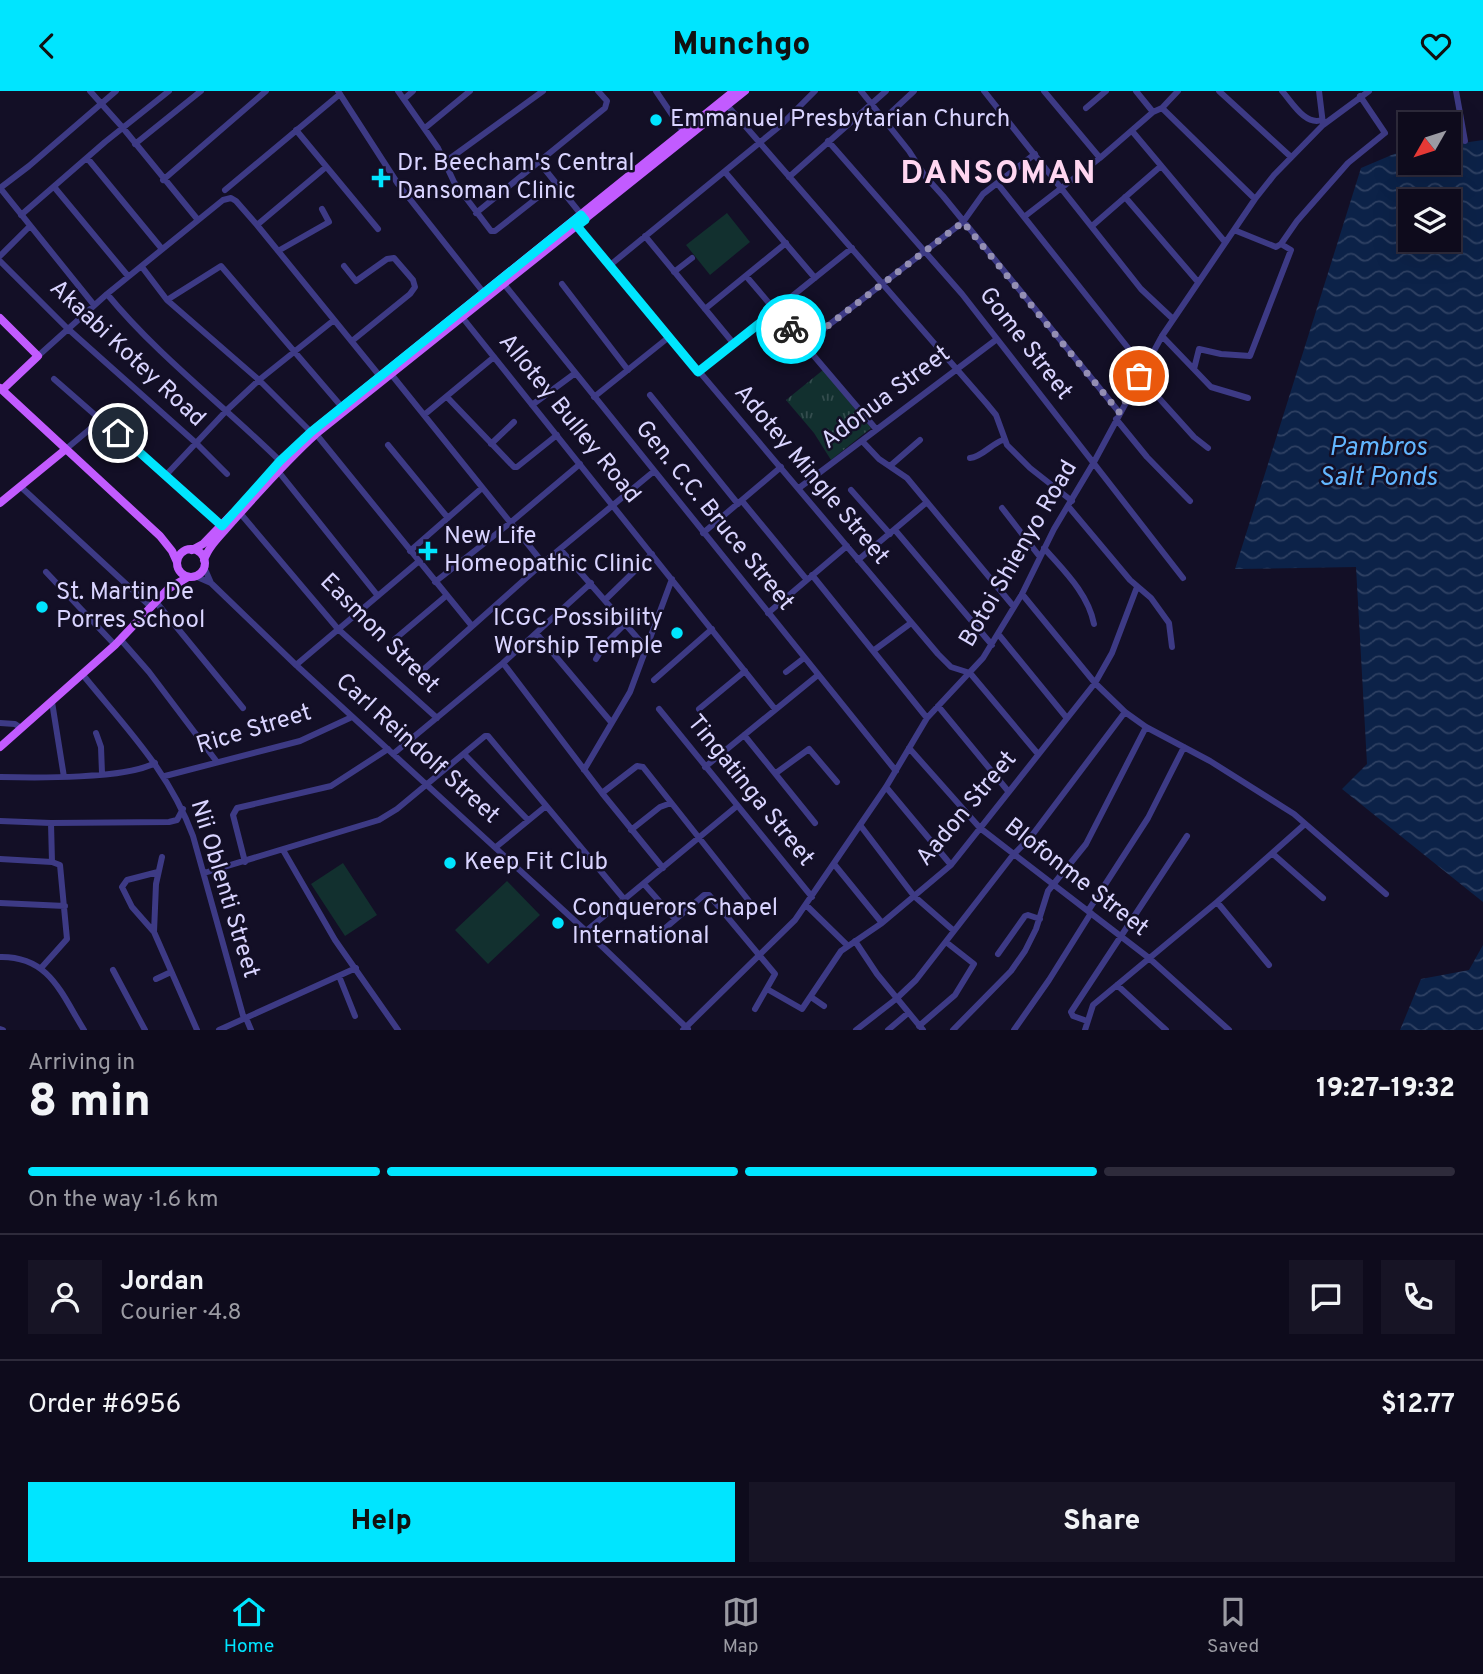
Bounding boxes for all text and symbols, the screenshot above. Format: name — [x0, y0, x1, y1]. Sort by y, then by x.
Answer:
text: Munchgo — [673, 26, 811, 66]
icon: back — [28, 27, 66, 65]
icon: heart — [1417, 27, 1455, 65]
place label: Emmanuel Presbytarian Church — [670, 105, 1010, 135]
marker: Emmanuel Presbytarian Church — [648, 112, 664, 128]
north arrow — [1398, 112, 1461, 175]
map controls — [1398, 112, 1461, 252]
place label: Dr. Beecham's Central Dansoman Clinic — [397, 149, 635, 207]
district label: DANSOMAN — [901, 155, 1097, 195]
marker: Dr. Beecham's Central Dansoman Clinic — [371, 168, 391, 188]
button: layers — [1398, 189, 1461, 252]
street label: Akaabi Kotey Road — [43, 274, 211, 434]
street label: Gome Street — [972, 282, 1078, 406]
courier — [756, 294, 826, 364]
icon: bike — [772, 310, 810, 348]
street label: Allotey Bulley Road — [491, 328, 647, 510]
street label: Adonua Street — [815, 340, 957, 456]
pin — [1109, 346, 1169, 406]
icon: bag — [1120, 357, 1158, 395]
street label: Adotey Mingle Street — [727, 379, 895, 571]
pin — [88, 403, 148, 463]
icon: home — [99, 414, 137, 452]
street label: Gen. C.C. Bruce Street — [628, 415, 800, 617]
water label: Pambros Salt Ponds — [1319, 432, 1439, 495]
street label: Botoi Shienyo Road — [953, 455, 1085, 653]
place label: New Life Homeopathic Clinic — [444, 522, 653, 580]
marker: New Life Homeopathic Clinic — [418, 541, 438, 561]
street label: Easmon Street — [313, 568, 445, 700]
place label: St. Martin De Porres School — [56, 578, 205, 636]
marker: St. Martin De Porres School — [34, 599, 50, 615]
place label: ICGC Possibility Worship Temple — [493, 604, 663, 662]
marker: ICGC Possibility Worship Temple — [669, 625, 685, 641]
street label: Carl Reindolf Street — [329, 667, 505, 831]
street label: Rice Street — [193, 698, 315, 762]
street label: Tingatinga Street — [680, 709, 820, 873]
street label: Aadon Street — [910, 745, 1024, 873]
street label: Nii Oblenti Street — [183, 796, 265, 982]
street label: Blofonme Street — [998, 812, 1154, 944]
place label: Keep Fit Club — [464, 848, 608, 878]
marker: Keep Fit Club — [442, 855, 458, 871]
place label: Conquerors Chapel International — [572, 894, 778, 952]
marker: Conquerors Chapel International — [550, 915, 566, 931]
text: Arriving in — [28, 1049, 135, 1078]
text: 19:27–19:32 — [1316, 1073, 1455, 1106]
text: 8 min — [28, 1074, 151, 1133]
text: On the way · 1.6 km — [28, 1186, 218, 1215]
button: person — [28, 1260, 102, 1334]
button: chat — [1289, 1260, 1363, 1334]
button: phone — [1381, 1260, 1455, 1334]
text: Jordan — [120, 1266, 204, 1299]
text: Courier · 4.8 — [120, 1299, 241, 1328]
text: Order #6956 — [28, 1389, 181, 1422]
text: $12.77 — [1381, 1389, 1455, 1422]
button: Help — [28, 1482, 735, 1562]
button: Share — [749, 1482, 1455, 1562]
tab: Home — [224, 1593, 274, 1659]
tab: Map — [722, 1593, 760, 1659]
tab: Saved — [1207, 1593, 1259, 1659]

